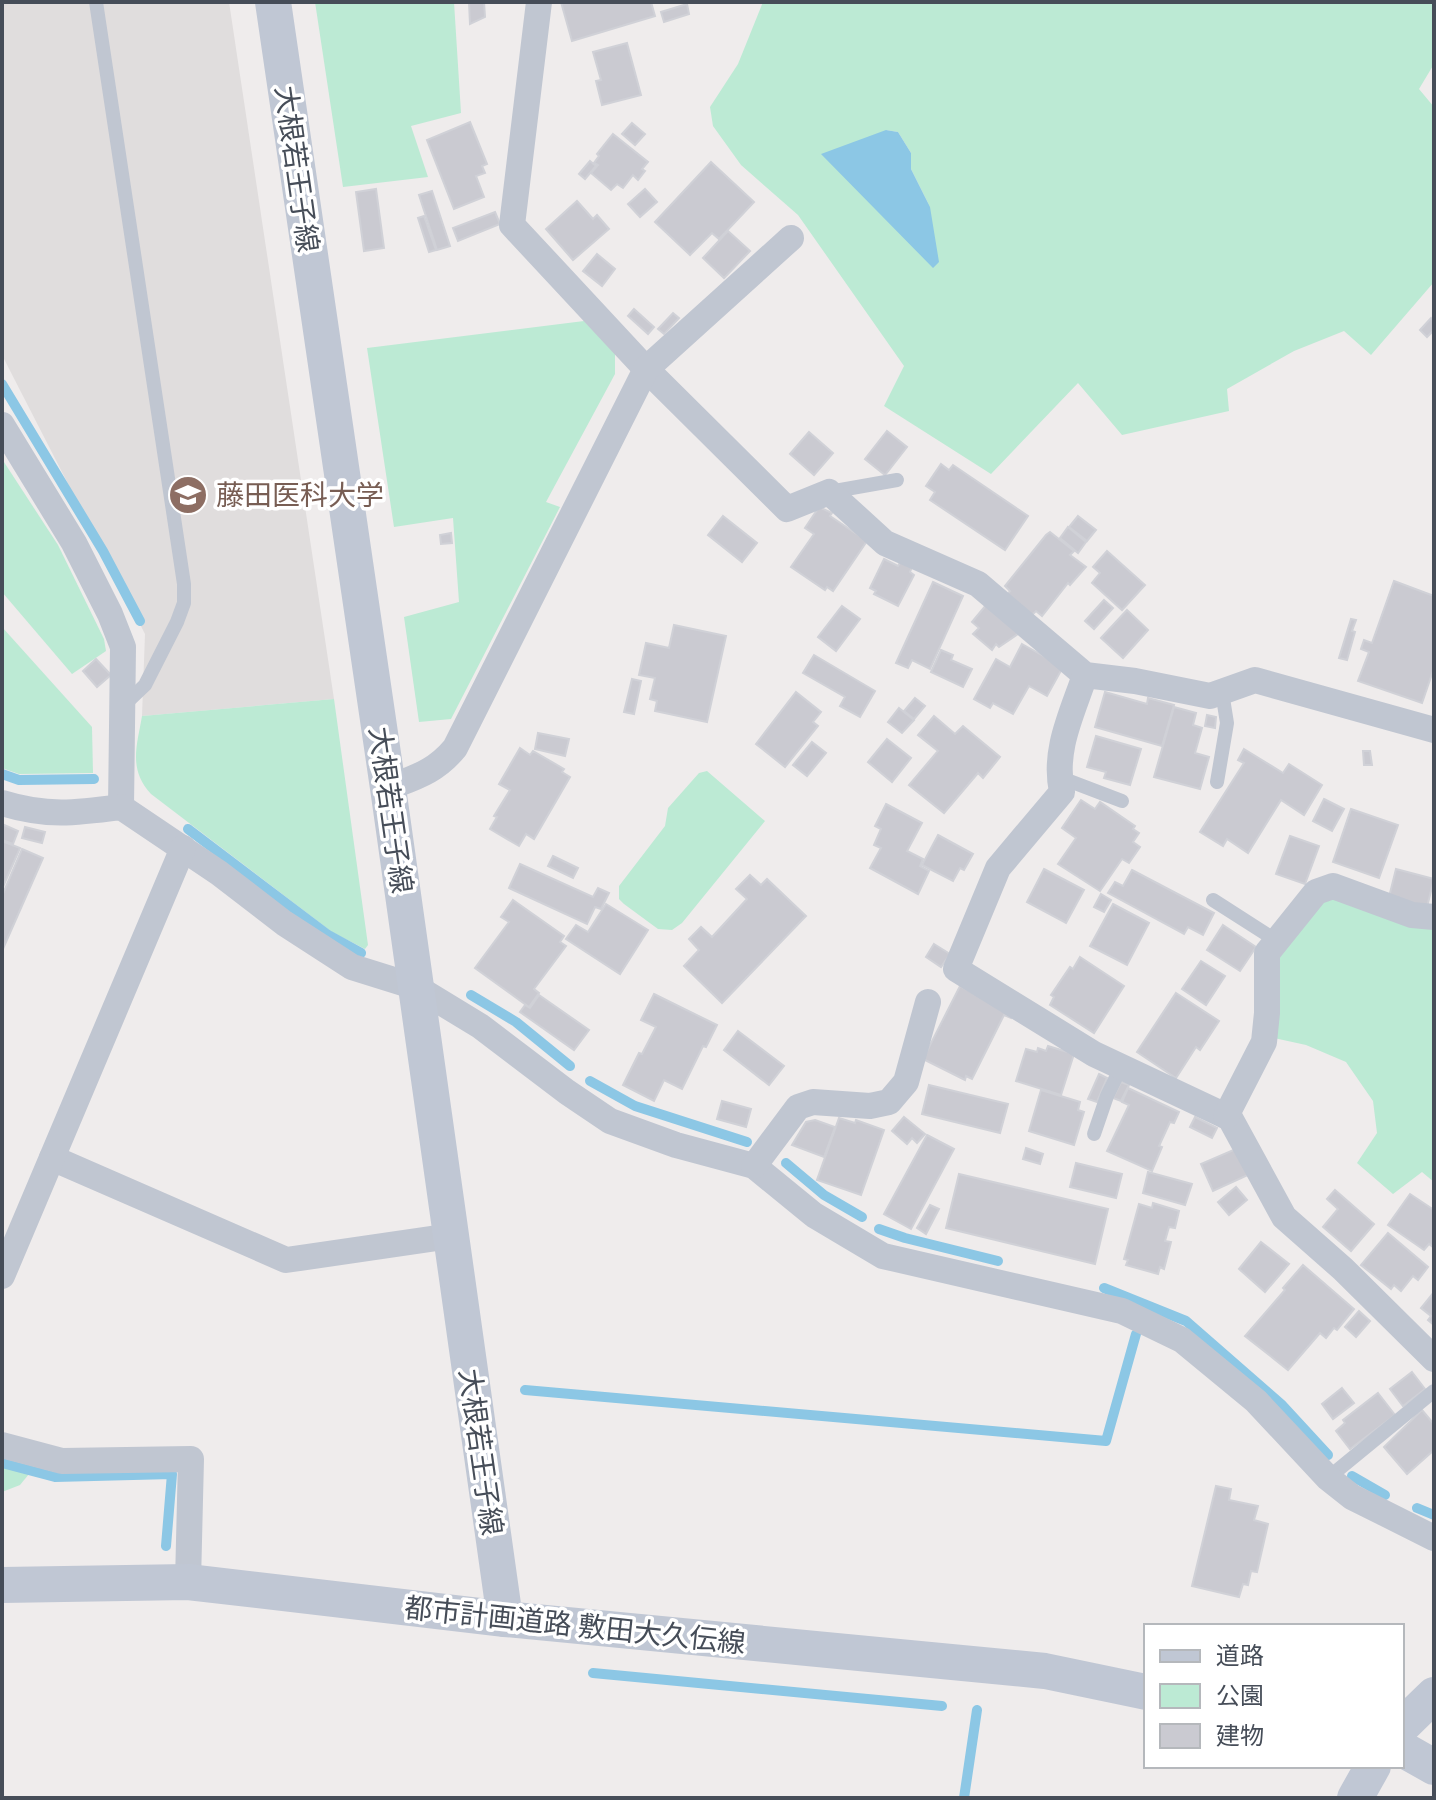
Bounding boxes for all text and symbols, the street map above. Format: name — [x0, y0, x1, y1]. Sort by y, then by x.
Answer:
street label: 大根若王子線 — [268, 84, 325, 255]
school or university icon: 藤田医科大学 — [167, 474, 209, 516]
place label: 藤田医科大学 — [216, 479, 384, 512]
street label: 大根若王子線 — [362, 725, 419, 896]
street label: 大根若王子線 — [452, 1367, 509, 1538]
street label: 都市計画道路 敷田大久伝線 — [403, 1591, 747, 1660]
legend — [1144, 1624, 1404, 1768]
text: 道路 — [1216, 1642, 1264, 1670]
text: 公園 — [1216, 1682, 1264, 1710]
text: 建物 — [1216, 1722, 1264, 1750]

